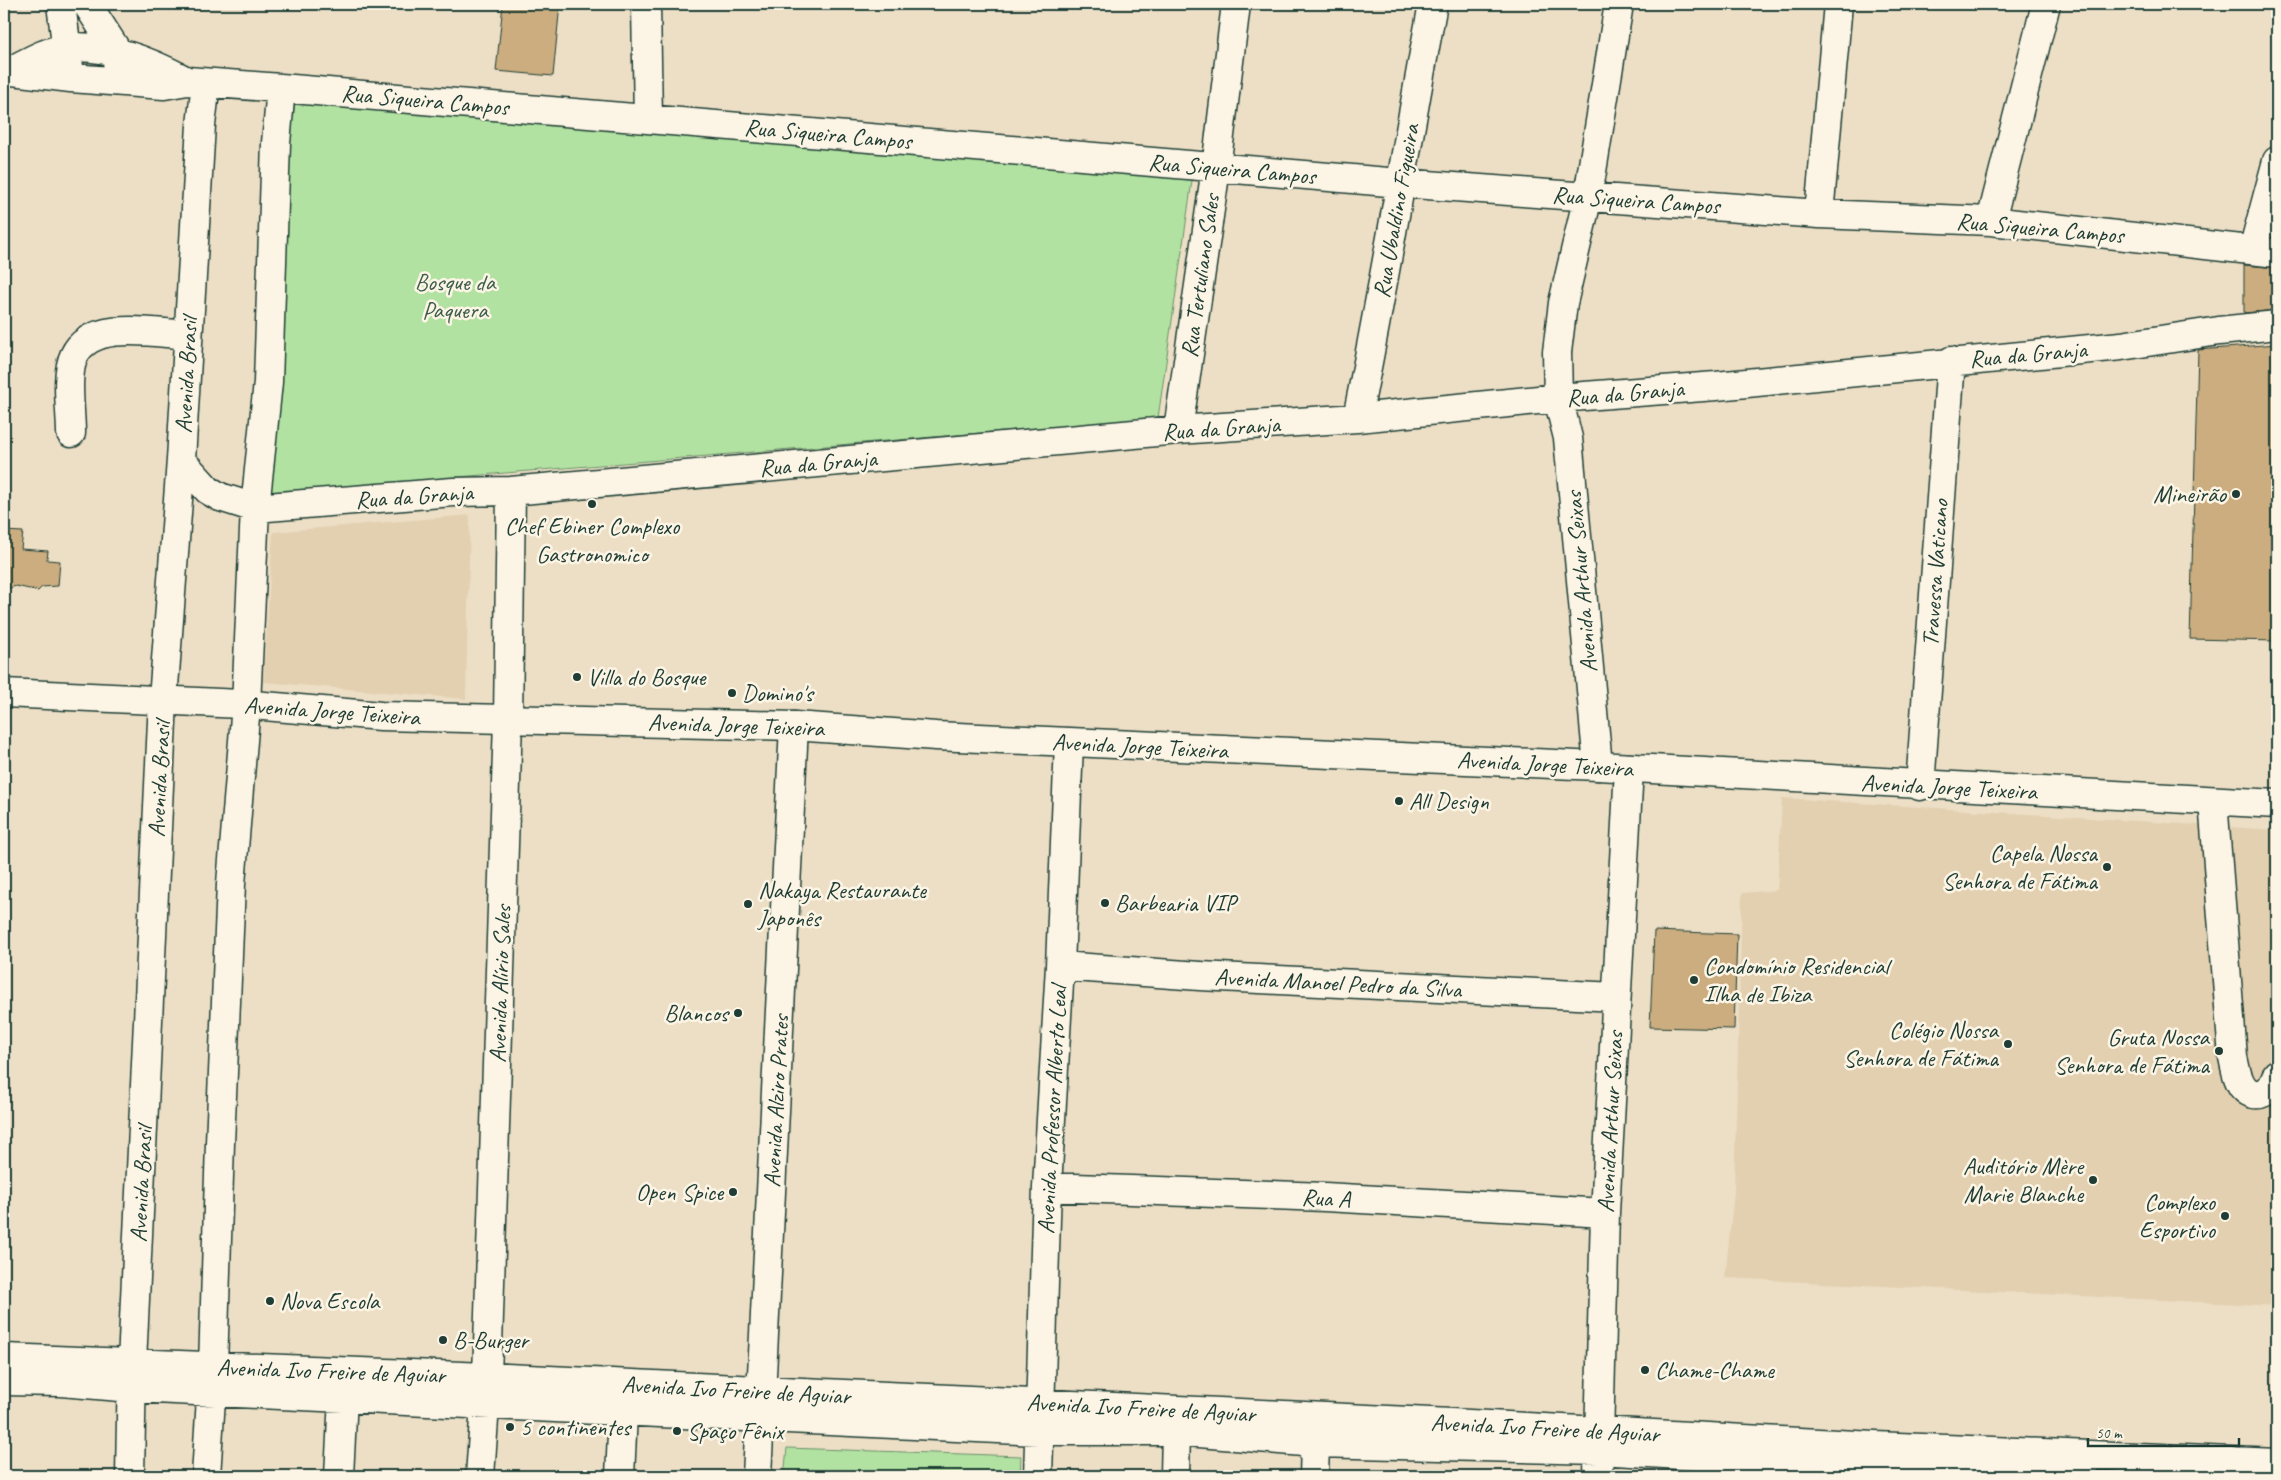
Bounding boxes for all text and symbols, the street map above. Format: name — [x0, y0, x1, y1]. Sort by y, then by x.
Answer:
street label: Rua Siqueira Campos — [340, 78, 512, 122]
street label: Rua Siqueira Campos — [743, 112, 915, 156]
street label: Rua Ubaldino Figueira — [1366, 120, 1426, 300]
street label: Rua Siqueira Campos — [1147, 147, 1319, 191]
street label: Rua Siqueira Campos — [1551, 179, 1722, 221]
street label: Rua Tertuliano Sales — [1174, 191, 1227, 359]
street label: Rua Siqueira Campos — [1955, 206, 2127, 250]
park label: Bosque da Paquera — [415, 267, 497, 325]
street label: Avenida Brasil — [168, 312, 204, 434]
street label: Rua da Granja — [1968, 334, 2089, 374]
street label: Rua da Granja — [1565, 373, 1686, 413]
street label: Rua da Granja — [1161, 409, 1282, 447]
street label: Rua da Granja — [758, 443, 879, 483]
street label: Rua da Granja — [354, 477, 475, 515]
place label: Mineirão — [2153, 479, 2228, 509]
street label: Avenida Arthur Seixas — [1558, 488, 1604, 674]
marker: Mineirão — [2230, 488, 2242, 500]
street label: Travessa Vaticano — [1915, 497, 1955, 648]
marker: Chef Ebiner Complexo Gastronomico — [586, 498, 598, 510]
place label: Chef Ebiner Complexo Gastronomico — [505, 511, 681, 569]
place label: Villa do Bosque — [587, 662, 708, 692]
marker: Villa do Bosque — [571, 671, 583, 683]
place label: Domino's — [742, 678, 816, 708]
marker: Domino's — [726, 687, 738, 699]
street label: Avenida Jorge Teixeira — [243, 690, 422, 732]
street label: Avenida Jorge Teixeira — [648, 707, 826, 743]
street label: Avenida Brasil — [141, 716, 177, 838]
street label: Avenida Jorge Teixeira — [1051, 726, 1230, 766]
street label: Avenida Jorge Teixeira — [1456, 744, 1635, 784]
street label: Avenida Jorge Teixeira — [1860, 767, 2039, 807]
place label: All Design — [1409, 786, 1489, 816]
marker: All Design — [1393, 795, 1405, 807]
place label: Capela Nossa Senhora de Fátima — [1942, 838, 2098, 896]
marker: Capela Nossa Senhora de Fátima — [2101, 861, 2113, 873]
place label: Nakaya Restaurante Japonês — [757, 875, 928, 933]
place label: Barbearia VIP — [1115, 888, 1239, 918]
marker: Barbearia VIP — [1099, 897, 1111, 909]
marker: Nakaya Restaurante Japonês — [742, 898, 754, 910]
street label: Avenida Alírio Sales — [482, 903, 518, 1063]
place label: Condomínio Residencial Ilha de Ibiza — [1704, 951, 1893, 1009]
street label: Avenida Manoel Pedro da Silva — [1214, 962, 1463, 1005]
marker: Condomínio Residencial Ilha de Ibiza — [1688, 974, 1700, 986]
street label: Avenida Professor Alberto Leal — [1031, 981, 1074, 1235]
place label: Blancos — [664, 998, 731, 1028]
marker: Blancos — [732, 1007, 744, 1019]
street label: Avenida Alziro Prates — [757, 1012, 796, 1188]
place label: Colégio Nossa Senhora de Fátima — [1843, 1015, 2000, 1073]
place label: Gruta Nossa Senhora de Fátima — [2054, 1022, 2211, 1080]
street label: Avenida Arthur Seixas — [1590, 1029, 1630, 1213]
marker: Colégio Nossa Senhora de Fátima — [2002, 1038, 2014, 1050]
marker: Gruta Nossa Senhora de Fátima — [2213, 1045, 2225, 1057]
street label: Avenida Brasil — [123, 1121, 159, 1243]
place label: Auditório Mère Marie Blanche — [1963, 1151, 2085, 1209]
marker: Auditório Mère Marie Blanche — [2087, 1174, 2099, 1186]
place label: Open Spice — [636, 1177, 725, 1207]
street label: Rua A — [1301, 1182, 1352, 1214]
marker: Open Spice — [727, 1186, 739, 1198]
place label: Complexo Esportivo — [2139, 1187, 2217, 1245]
marker: Complexo Esportivo — [2219, 1210, 2231, 1222]
place label: Nova Escola — [280, 1286, 381, 1316]
marker: Nova Escola — [264, 1295, 276, 1307]
place label: B-Burger — [453, 1325, 531, 1355]
marker: B-Burger — [437, 1334, 449, 1346]
street label: Avenida Ivo Freire de Aguiar — [216, 1352, 448, 1390]
place label: Chame-Chame — [1655, 1355, 1776, 1385]
marker: Chame-Chame — [1639, 1364, 1651, 1376]
street label: Avenida Ivo Freire de Aguiar — [621, 1369, 853, 1411]
street label: Avenida Ivo Freire de Aguiar — [1026, 1387, 1258, 1429]
street label: Avenida Ivo Freire de Aguiar — [1430, 1407, 1662, 1449]
place label: 5 continentes — [520, 1412, 633, 1442]
scale bar — [2088, 1415, 2240, 1447]
place label: Spaço Fênix — [687, 1416, 785, 1446]
marker: 5 continentes — [504, 1421, 516, 1433]
text: 50 m — [2096, 1424, 2123, 1443]
marker: Spaço Fênix — [671, 1425, 683, 1437]

